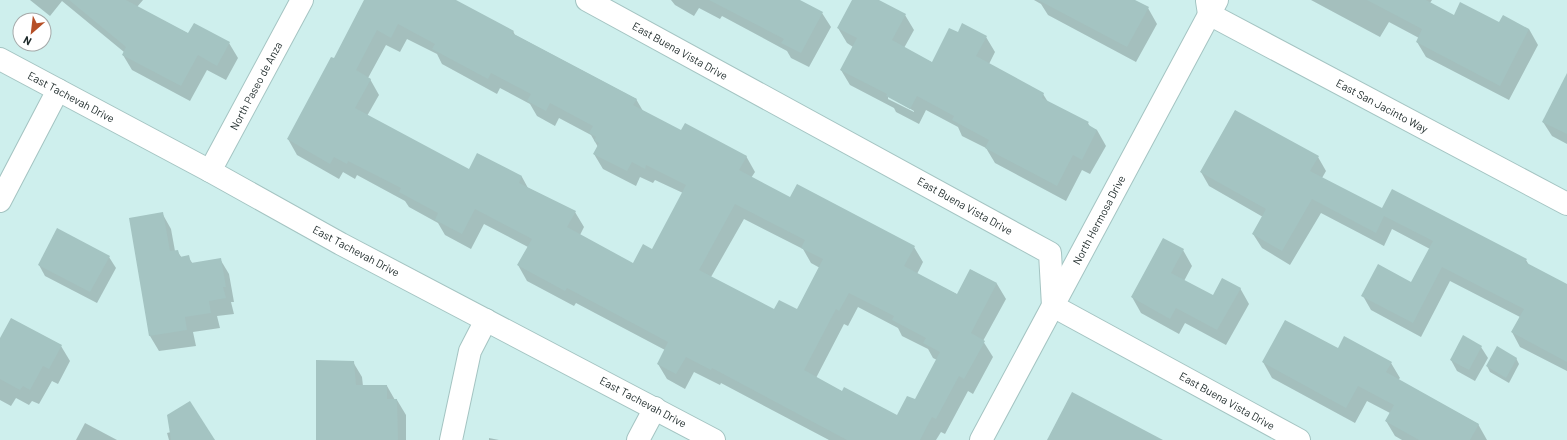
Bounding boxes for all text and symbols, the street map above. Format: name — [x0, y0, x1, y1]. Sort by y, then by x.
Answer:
north arrow — [12, 12, 52, 52]
street label: East Buena Vista Drive — [630, 19, 730, 82]
text: N — [21, 34, 33, 49]
street label: North Paseo de Anza — [227, 39, 284, 132]
street label: East Tachevah Drive — [26, 68, 117, 125]
street label: East San Jacinto Way — [1334, 76, 1430, 135]
street label: North Hermosa Drive — [1069, 173, 1128, 267]
street label: East Buena Vista Drive — [915, 174, 1015, 237]
street label: East Tachevah Drive — [311, 222, 402, 279]
street label: East Buena Vista Drive — [1177, 369, 1277, 432]
street label: East Tachevah Drive — [598, 373, 689, 430]

